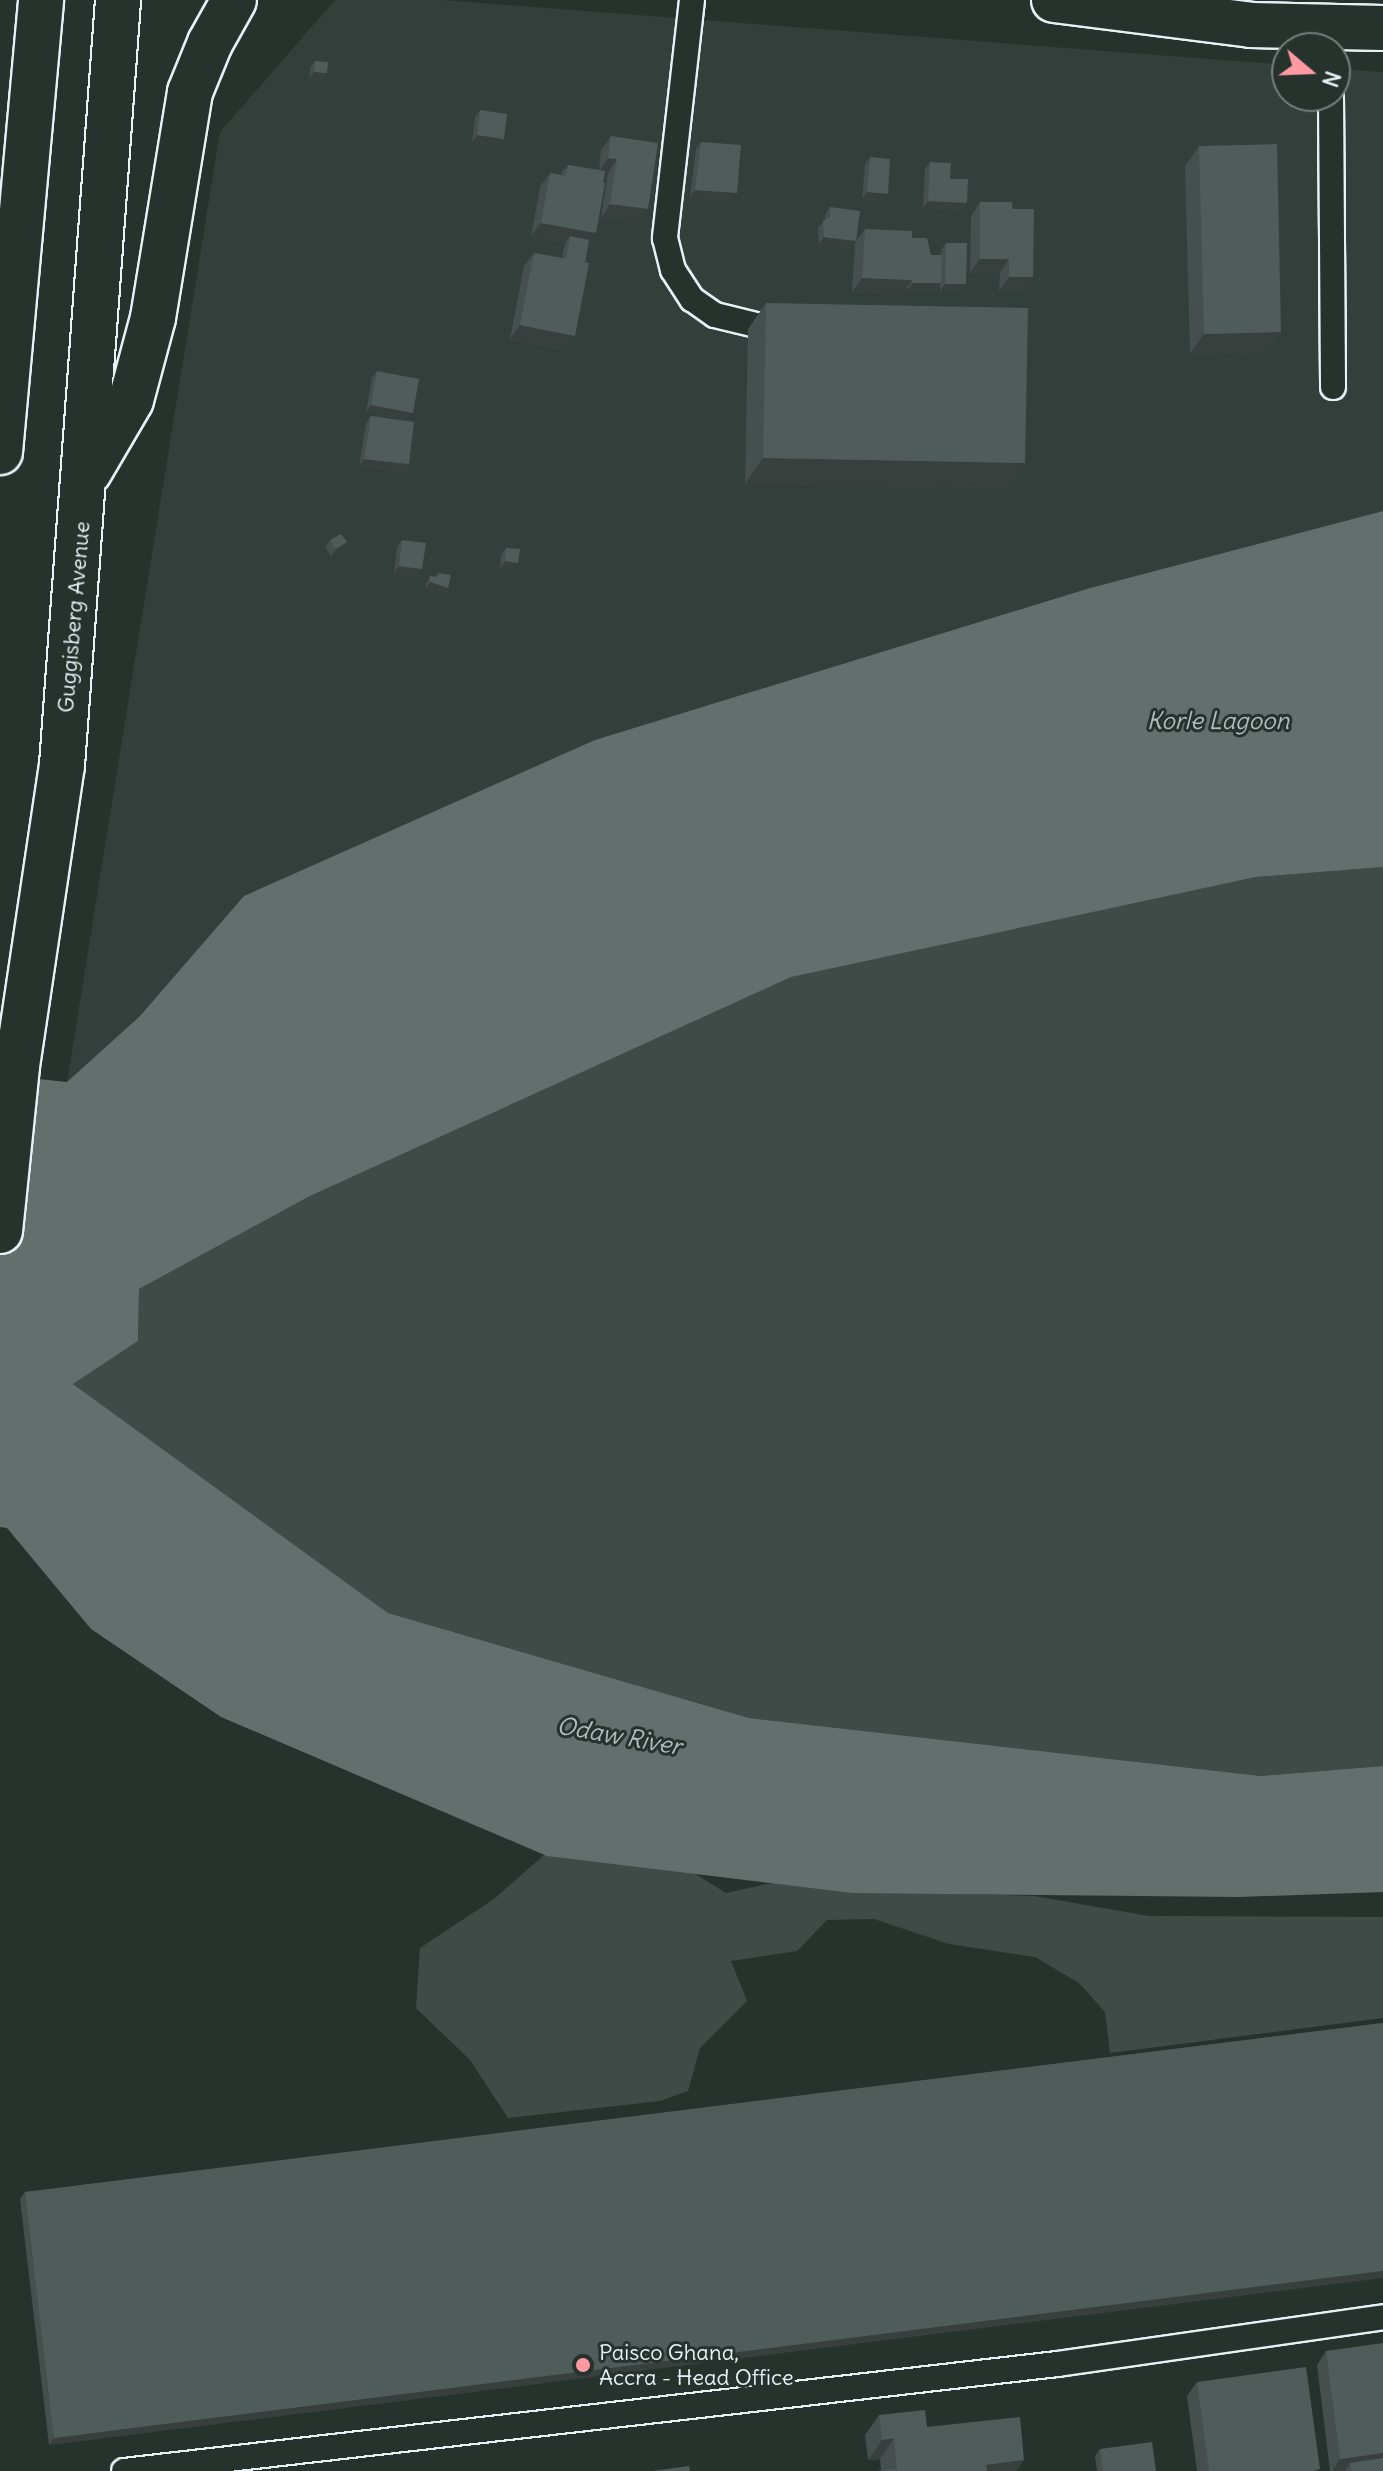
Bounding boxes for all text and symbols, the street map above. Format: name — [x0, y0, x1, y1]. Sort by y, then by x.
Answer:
north arrow — [1271, 32, 1351, 112]
text: N — [1316, 67, 1348, 91]
street label: Guggisberg Avenue — [52, 520, 96, 714]
water label: Korle Lagoon — [1147, 707, 1289, 735]
water label: Odaw River — [554, 1711, 684, 1761]
place label: Paisco Ghana, Accra - Head Office — [599, 2339, 794, 2390]
marker: Paisco Ghana, Accra - Head Office — [574, 2356, 592, 2374]

